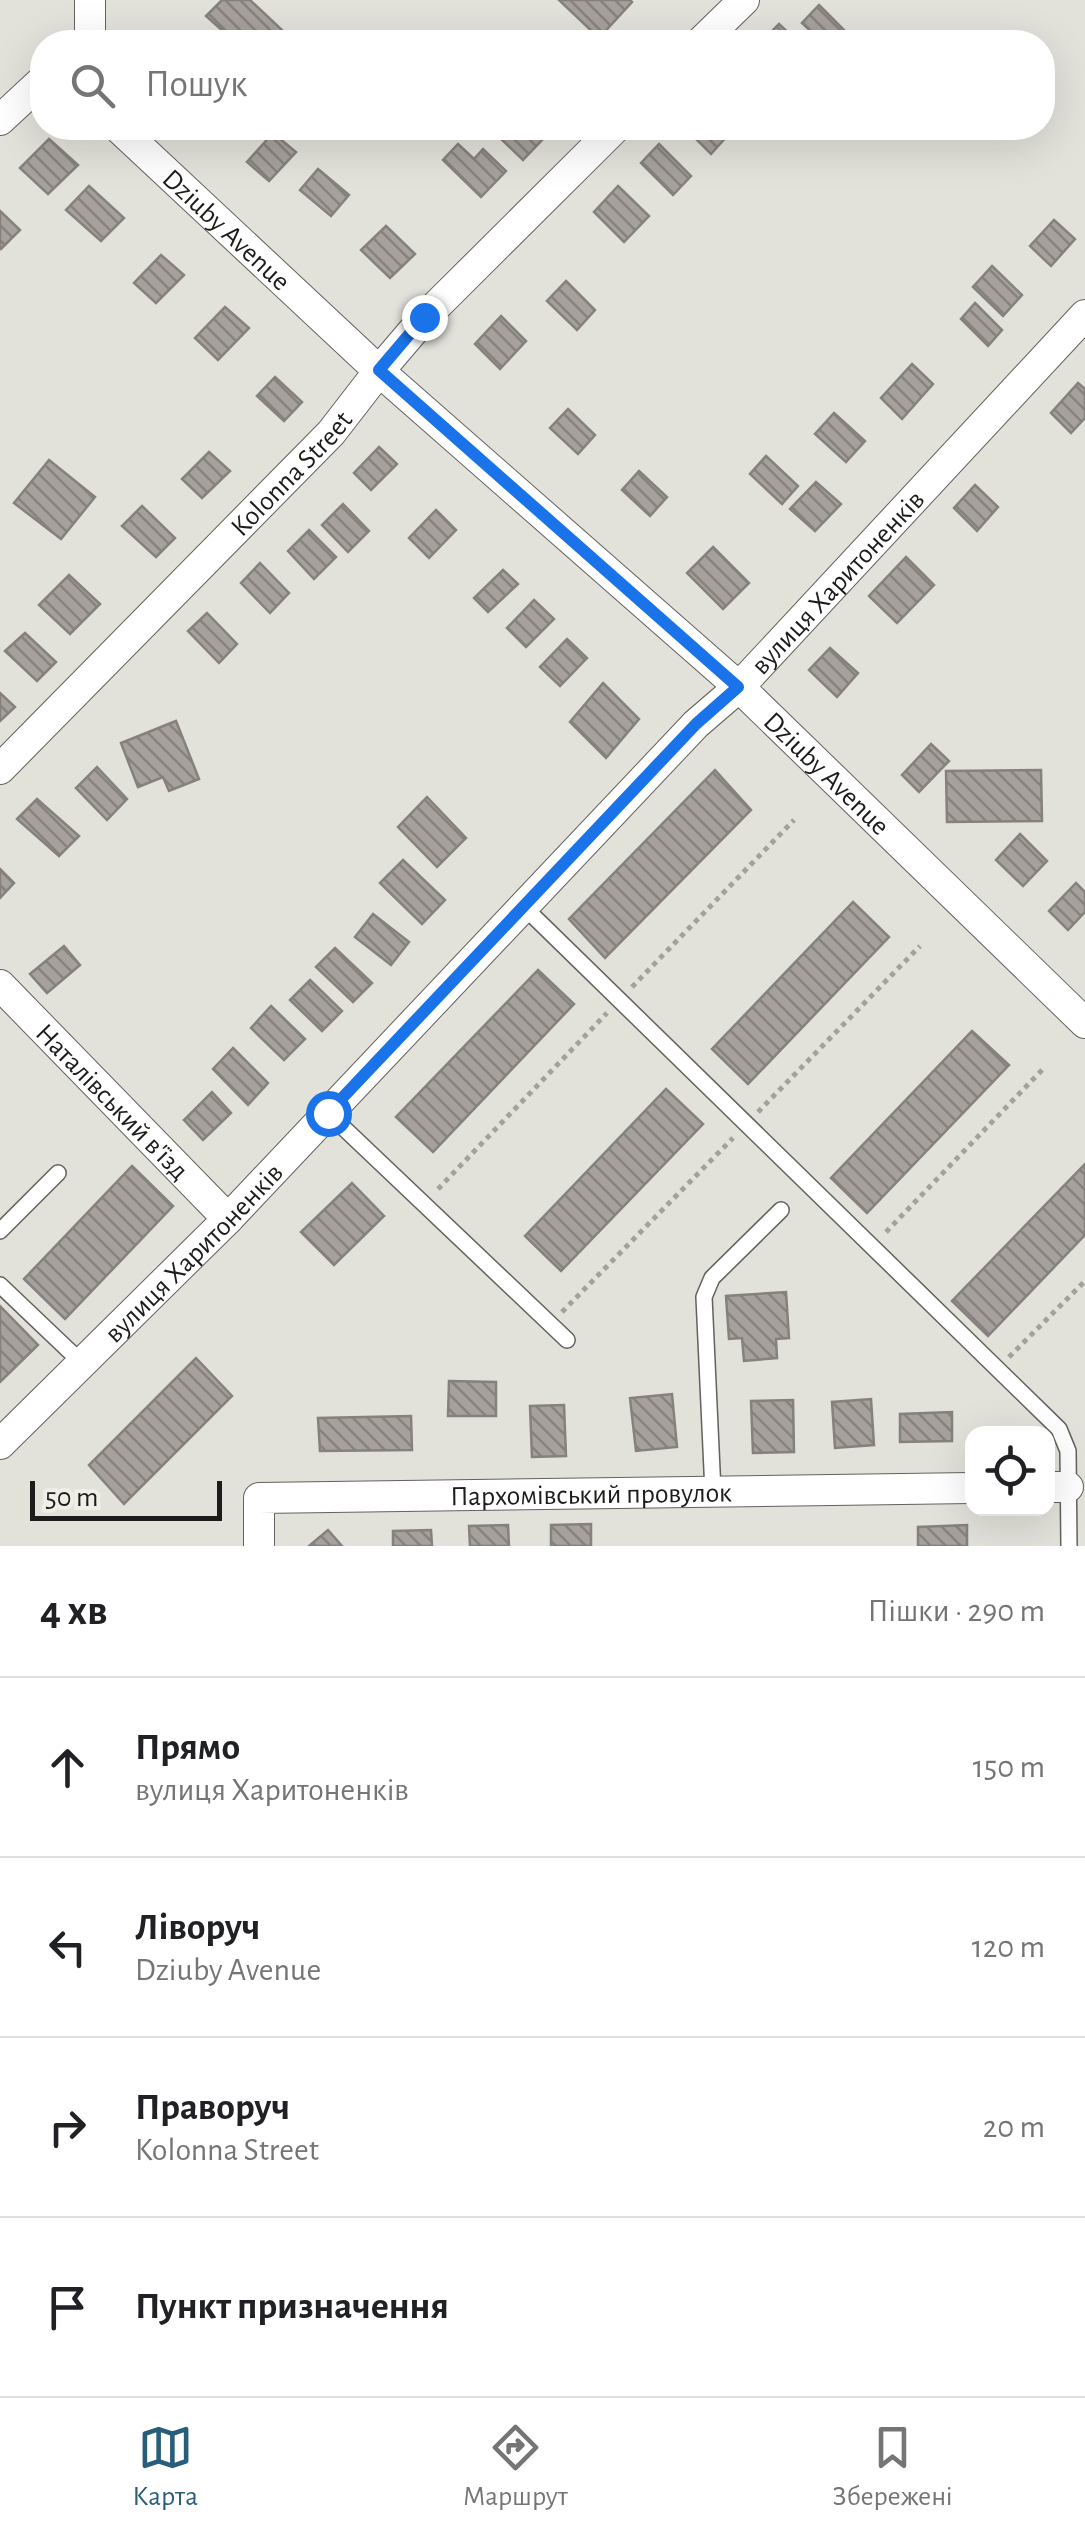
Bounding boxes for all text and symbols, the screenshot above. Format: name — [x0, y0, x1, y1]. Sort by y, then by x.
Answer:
search box — [30, 30, 1055, 140]
icon: search — [65, 58, 120, 113]
text: Пошук — [145, 66, 248, 104]
street label: Dziuby Avenue — [157, 165, 295, 296]
route end — [402, 295, 448, 341]
street label: Kolonna Street — [226, 407, 358, 542]
street label: вулиця Харитоненків — [746, 486, 930, 680]
street label: Dziuby Avenue — [758, 707, 894, 841]
street label: Наталівський в'їзд — [30, 1019, 193, 1186]
route start — [306, 1091, 352, 1137]
street label: вулиця Харитоненків — [100, 1159, 289, 1349]
map controls — [965, 1426, 1055, 1516]
button: locate — [965, 1426, 1055, 1516]
scale bar — [30, 1476, 222, 1520]
street label: Пархомівський провулок — [450, 1479, 732, 1511]
text: 50 m — [45, 1484, 99, 1512]
text: 4 хв — [40, 1590, 108, 1632]
text: Пішки · 290 m — [867, 1595, 1045, 1627]
text: Прямо — [135, 1729, 240, 1767]
icon: ahead — [40, 1740, 95, 1795]
text: 150 m — [973, 1751, 1045, 1783]
text: вулиця Харитоненків — [135, 1774, 409, 1806]
text: Ліворуч — [135, 1909, 260, 1947]
icon: left — [40, 1920, 95, 1975]
text: 120 m — [972, 1931, 1045, 1963]
text: Dziuby Avenue — [135, 1954, 321, 1986]
text: Праворуч — [135, 2089, 290, 2127]
icon: right — [40, 2100, 95, 2155]
text: 20 m — [983, 2111, 1045, 2143]
text: Kolonna Street — [135, 2134, 319, 2166]
icon: arrive — [40, 2280, 95, 2335]
text: Пункт призначення — [135, 2288, 449, 2326]
tab: Карта — [132, 2420, 198, 2514]
tab: Маршрут — [463, 2420, 568, 2514]
tab: Збережені — [832, 2420, 953, 2514]

